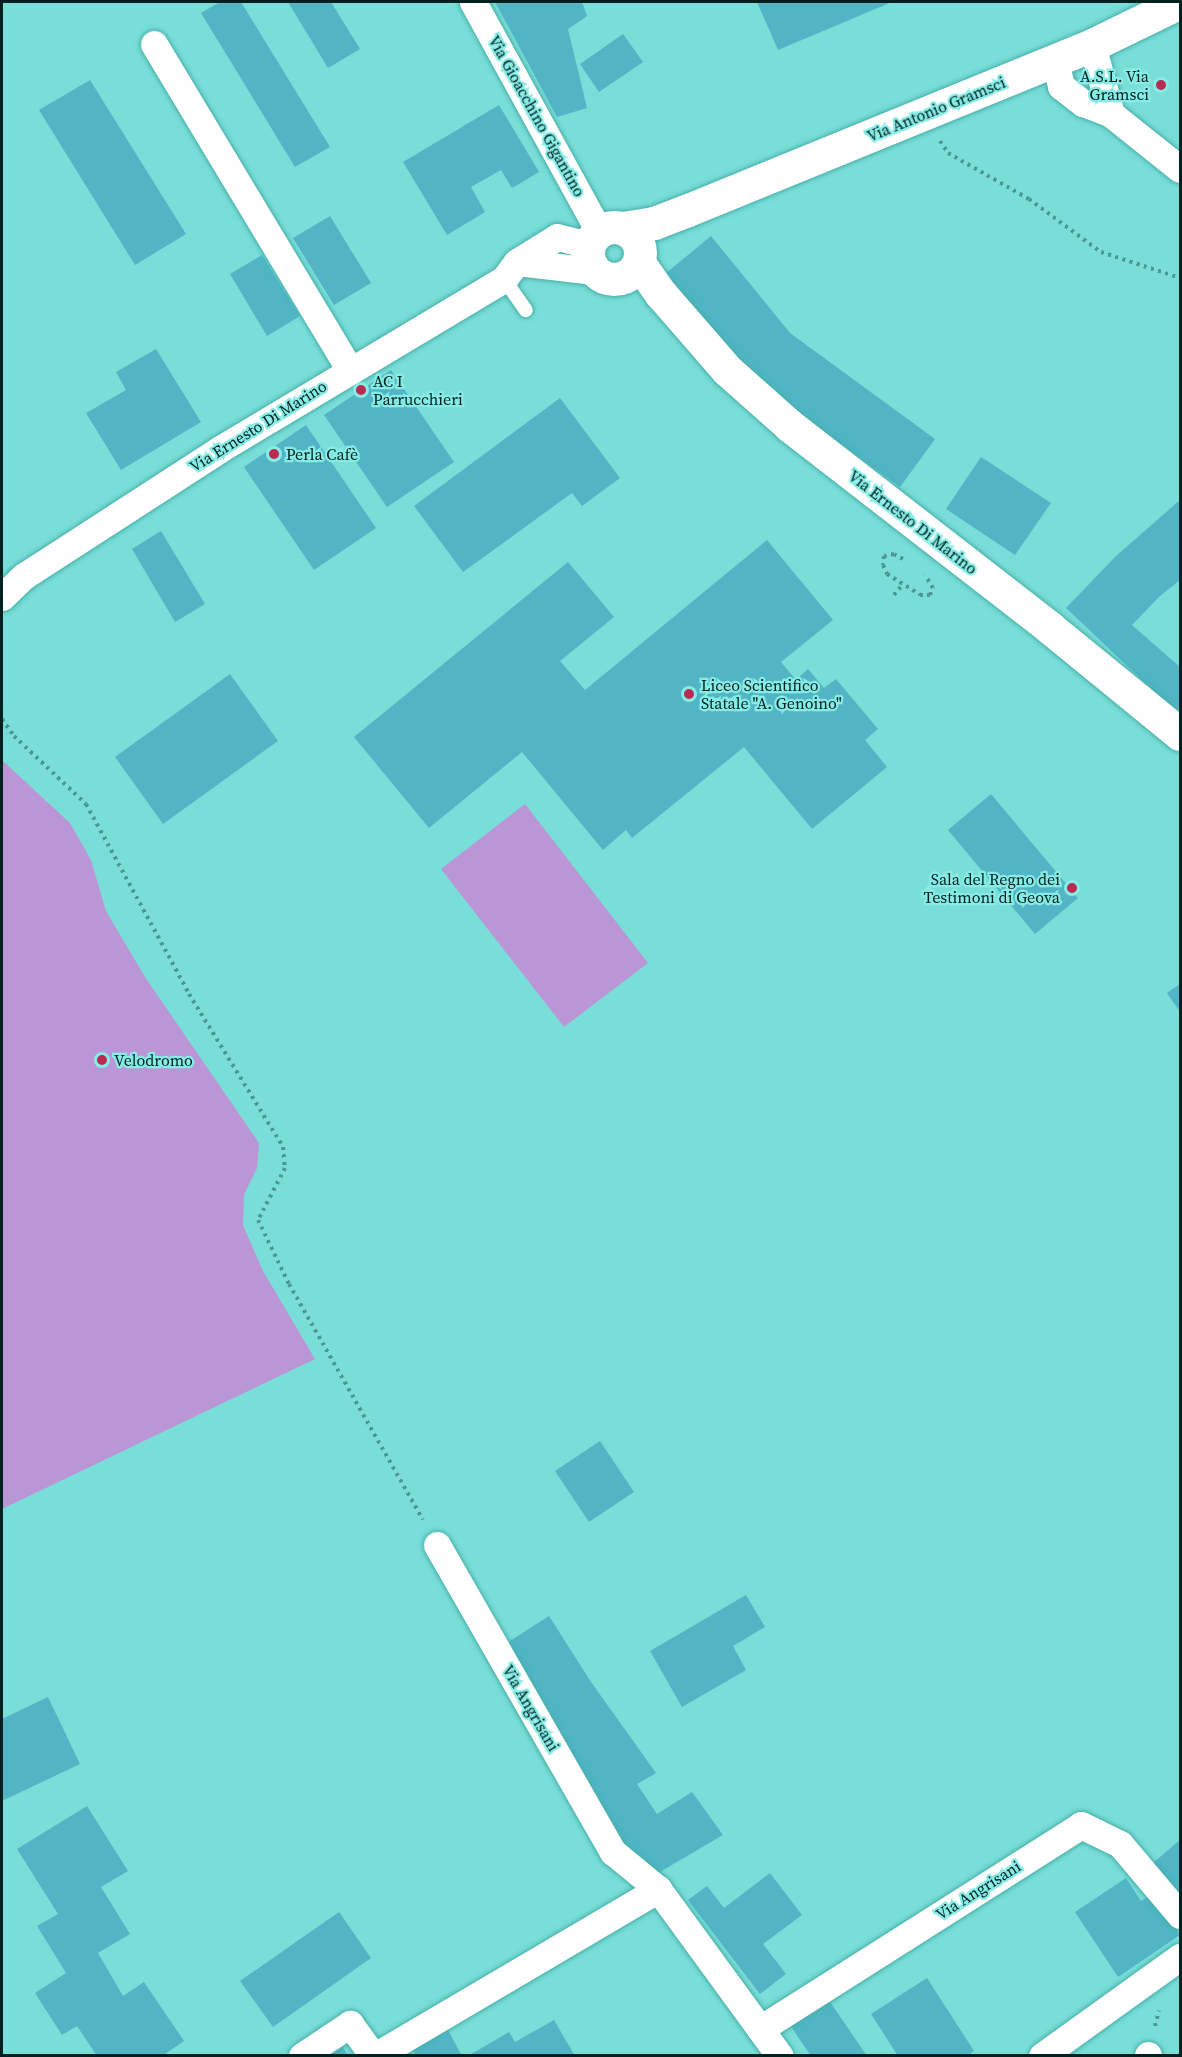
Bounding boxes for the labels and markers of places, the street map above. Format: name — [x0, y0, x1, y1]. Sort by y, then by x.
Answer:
place label: A.S.L. Via Gramsci — [1080, 66, 1149, 104]
marker: A.S.L. Via Gramsci — [1154, 78, 1168, 92]
place label: AC I Parrucchieri — [373, 371, 463, 409]
marker: AC I Parrucchieri — [354, 383, 368, 397]
place label: Perla Cafè — [286, 444, 358, 464]
marker: Perla Cafè — [267, 447, 281, 461]
place label: Liceo Scientifico Statale "A. Genoino" — [701, 675, 842, 713]
marker: Liceo Scientifico Statale "A. Genoino" — [682, 687, 696, 701]
place label: Sala del Regno dei Testimoni di Geova — [924, 869, 1060, 907]
marker: Sala del Regno dei Testimoni di Geova — [1065, 881, 1079, 895]
place label: Velodromo — [114, 1050, 193, 1070]
marker: Velodromo — [95, 1053, 109, 1067]

